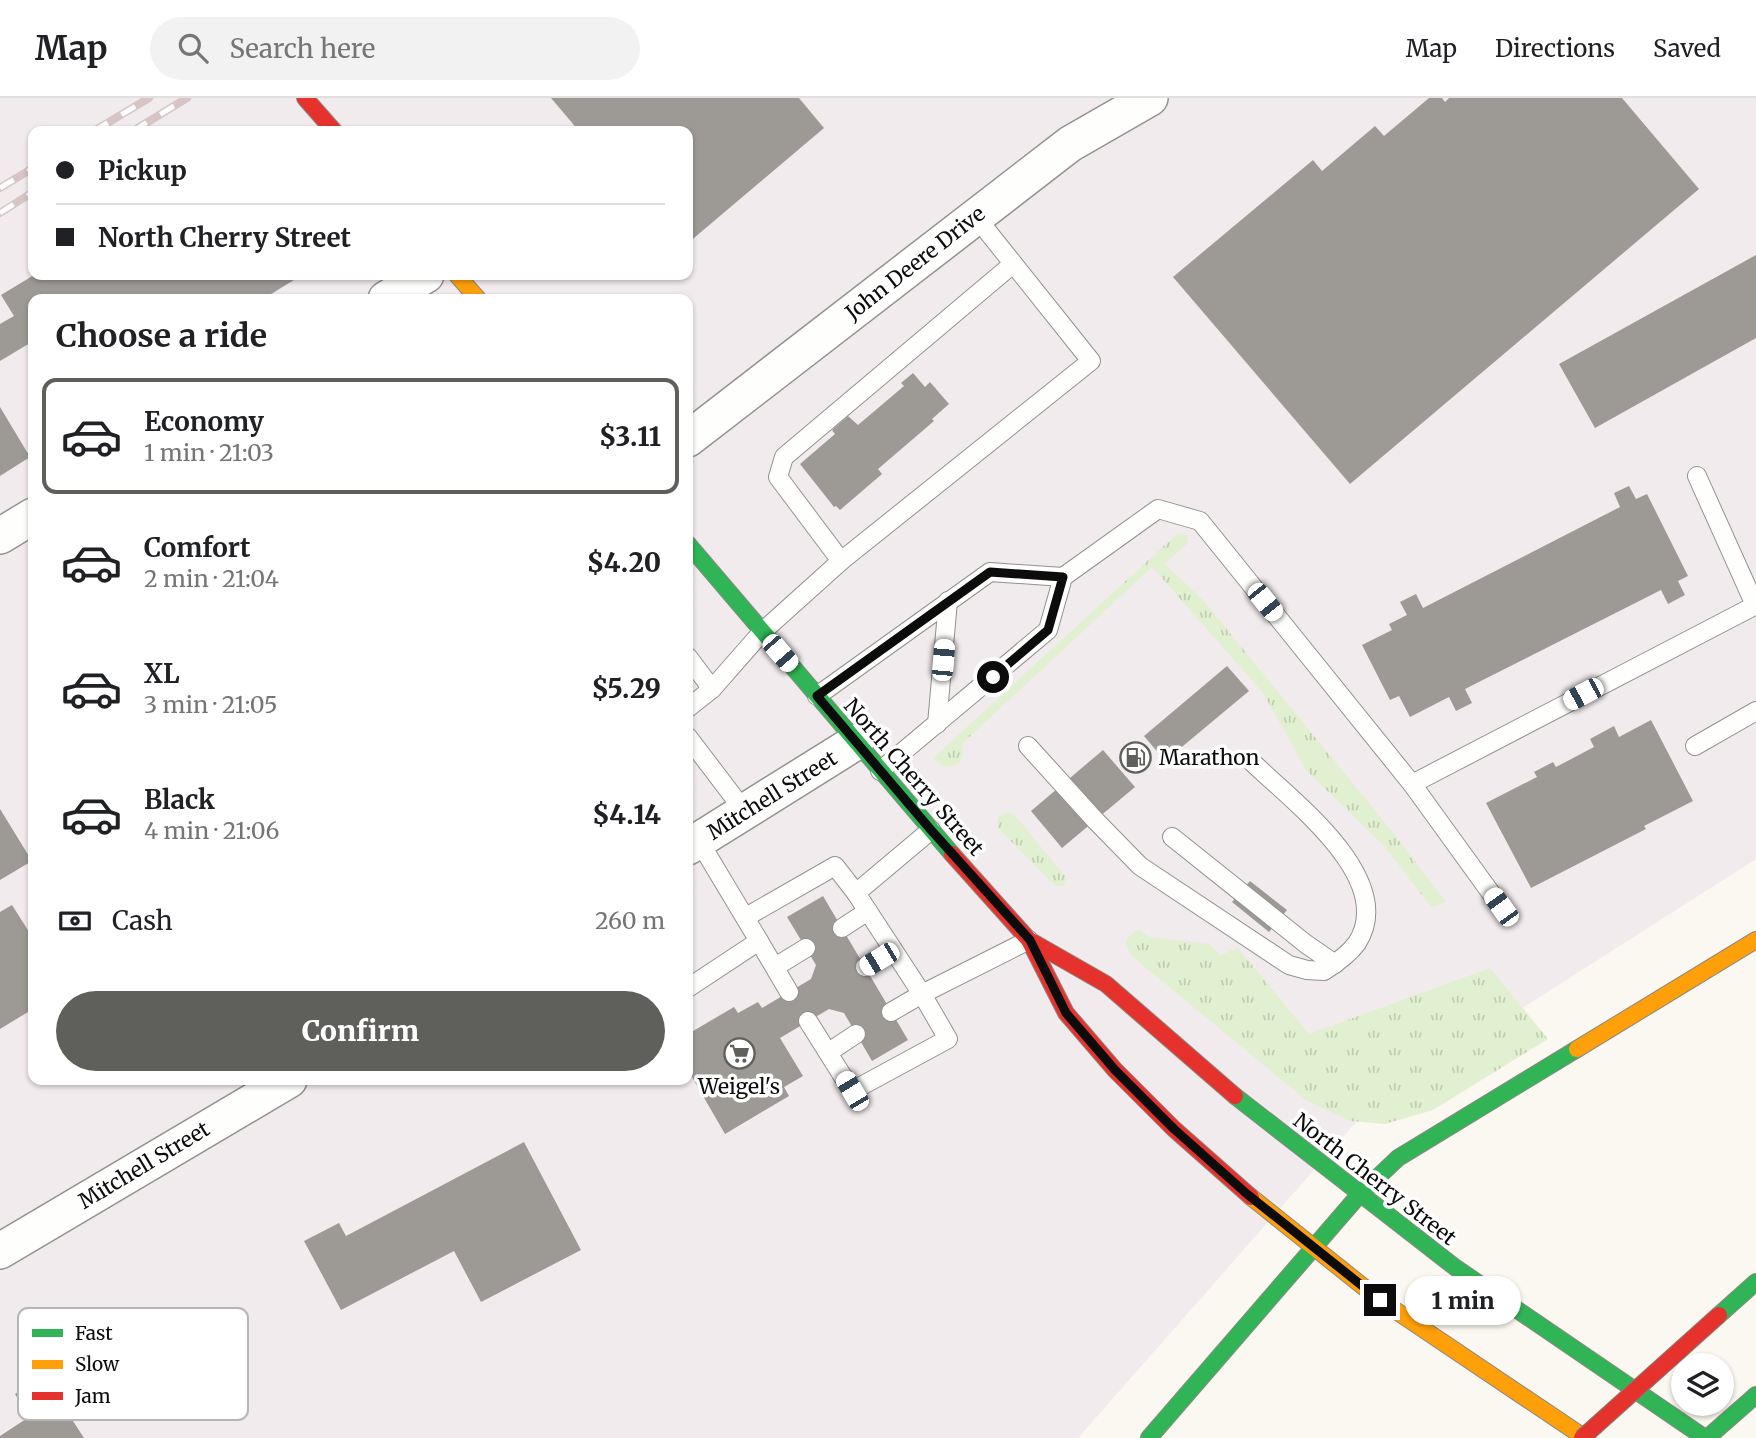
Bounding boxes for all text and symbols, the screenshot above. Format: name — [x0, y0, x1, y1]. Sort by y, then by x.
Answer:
search box — [150, 17, 640, 80]
text: Map — [35, 28, 108, 69]
icon: search — [174, 29, 212, 67]
text: Search here — [230, 32, 375, 65]
text: Map — [1406, 33, 1457, 64]
text: Directions — [1495, 33, 1615, 64]
text: Saved — [1653, 33, 1721, 64]
text: Pickup — [98, 154, 187, 187]
street label: John Deere Drive — [839, 200, 990, 327]
text: North Cherry Street — [98, 221, 351, 254]
text: Choose a ride — [56, 316, 267, 356]
icon: car — [60, 405, 123, 468]
text: Economy — [144, 405, 264, 438]
text: $3.11 — [599, 420, 661, 453]
text: 1 min · 21:03 — [144, 438, 274, 467]
icon: car — [60, 531, 123, 594]
text: Comfort — [144, 531, 250, 564]
text: $4.20 — [587, 546, 661, 579]
text: 2 min · 21:04 — [144, 564, 279, 593]
car — [1244, 579, 1287, 625]
car — [759, 630, 802, 676]
car — [931, 638, 956, 682]
icon: car — [60, 657, 123, 720]
text: XL — [144, 657, 180, 690]
route start — [977, 661, 1009, 693]
text: $5.29 — [592, 672, 661, 705]
car — [1560, 675, 1607, 713]
text: 3 min · 21:05 — [144, 690, 278, 719]
street label: North Cherry Street — [838, 693, 990, 861]
fuel station icon: Marathon — [1119, 740, 1153, 774]
street label: Mitchell Street — [702, 744, 842, 846]
place label: Marathon — [1159, 744, 1260, 771]
icon: car — [60, 783, 123, 846]
text: Black — [144, 783, 215, 816]
text: $4.14 — [592, 798, 661, 831]
text: 4 min · 21:06 — [144, 816, 280, 845]
car — [1481, 884, 1522, 930]
icon: cash — [56, 902, 94, 940]
text: Cash — [112, 904, 173, 937]
text: 260 m — [595, 906, 665, 935]
car — [856, 939, 903, 979]
button: Confirm — [56, 991, 665, 1071]
supermarket icon: Weigel's — [722, 1037, 756, 1071]
car — [833, 1068, 872, 1114]
place label: Weigel's — [697, 1073, 780, 1100]
street label: North Cherry Street — [1288, 1107, 1462, 1251]
street label: Mitchell Street — [74, 1115, 214, 1215]
callout: 1 min — [1404, 1276, 1520, 1324]
route end — [1364, 1284, 1396, 1316]
text: 1 min — [1431, 1286, 1495, 1315]
legend — [18, 1308, 248, 1420]
text: Fast — [75, 1321, 113, 1345]
text: Slow — [75, 1352, 120, 1376]
map controls — [1671, 1353, 1734, 1416]
button: layers — [1671, 1353, 1734, 1416]
text: Jam — [74, 1384, 111, 1408]

